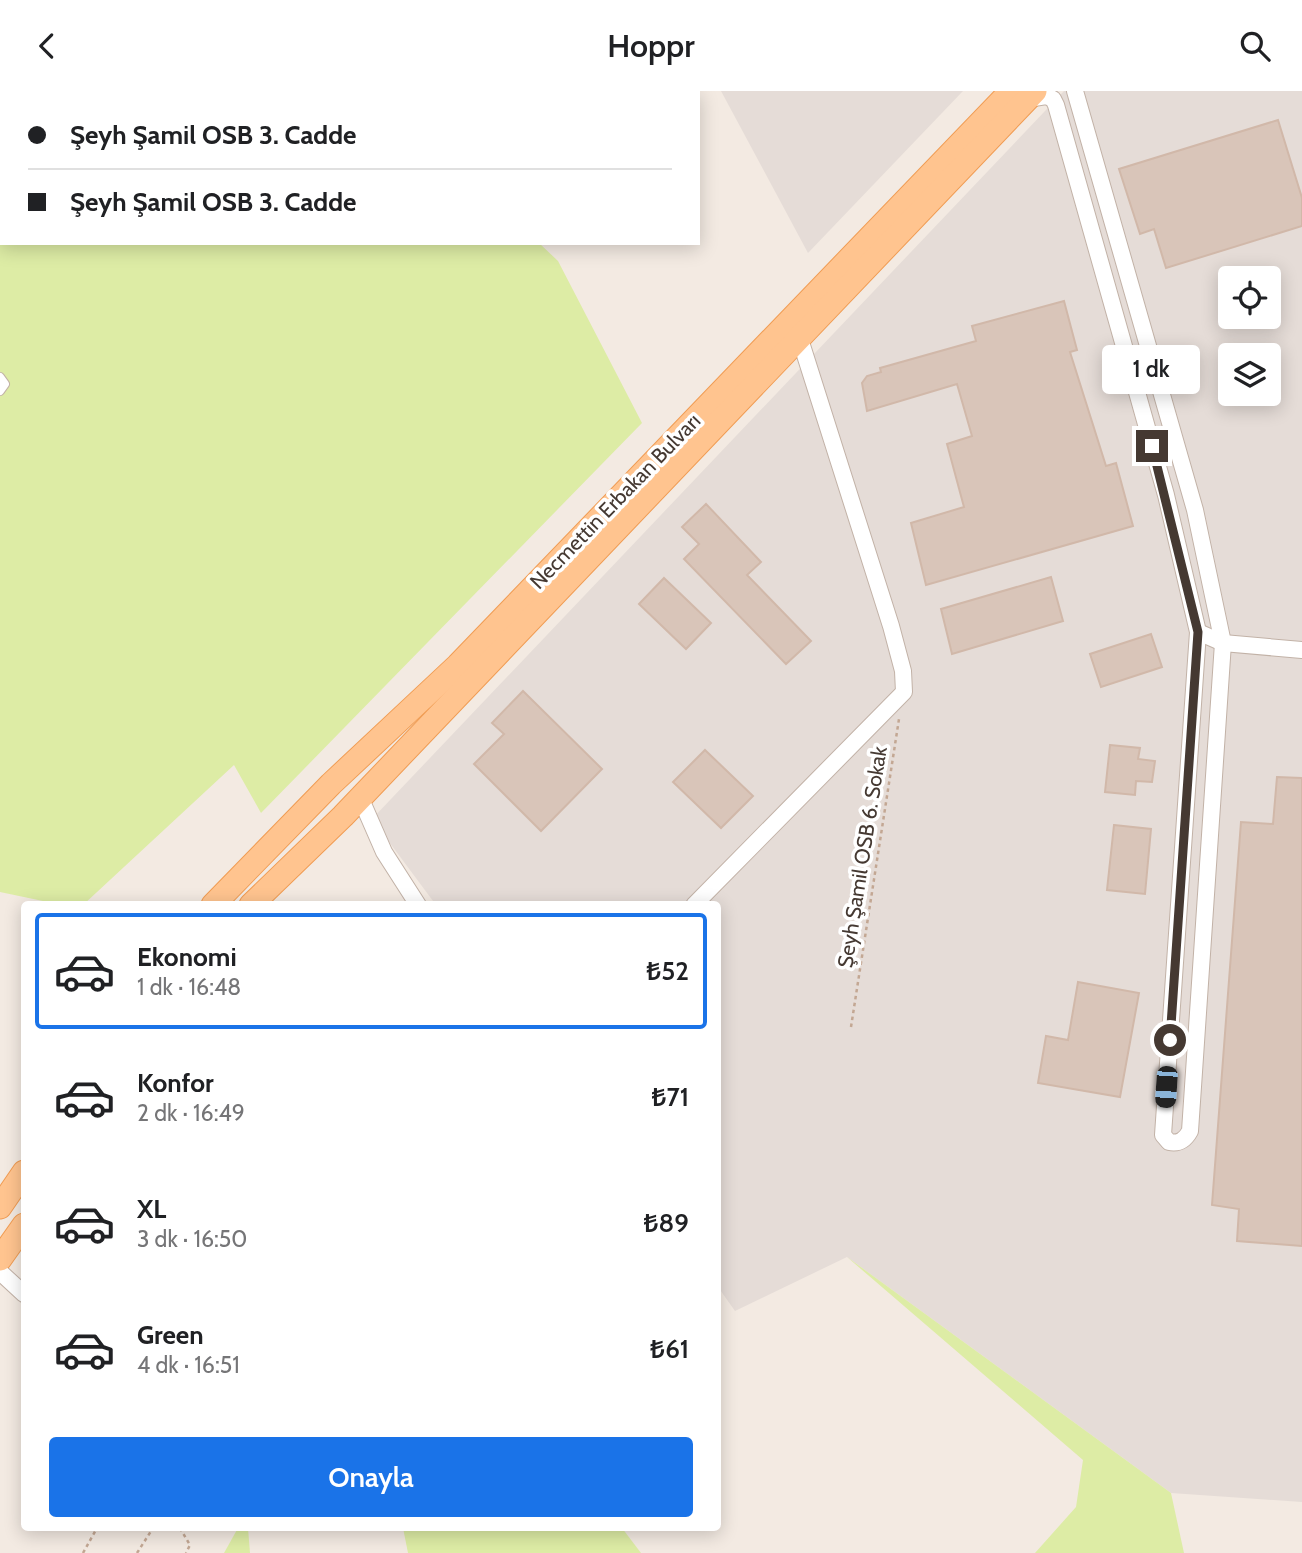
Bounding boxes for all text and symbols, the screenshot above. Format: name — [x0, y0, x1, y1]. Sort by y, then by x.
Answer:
text: Hoppr — [607, 26, 695, 65]
icon: back — [28, 27, 66, 65]
icon: search — [1236, 27, 1274, 65]
text: Şeyh Şamil OSB 3. Cadde — [70, 119, 356, 151]
text: Şeyh Şamil OSB 3. Cadde — [70, 186, 356, 218]
map controls — [1218, 266, 1281, 406]
button: locate — [1218, 266, 1281, 329]
button: layers — [1218, 343, 1281, 406]
callout: 1 dk — [1103, 345, 1201, 393]
text: 1 dk — [1132, 355, 1170, 383]
street label: Necmettin Erbakan Bulvarı — [525, 408, 705, 594]
route end — [1136, 430, 1168, 462]
street label: Şeyh Şamil OSB 6. Sokak — [832, 744, 892, 969]
icon: car — [53, 940, 116, 1003]
text: Ekonomi — [137, 941, 237, 973]
text: ₺52 — [646, 955, 689, 987]
text: 1 dk · 16:48 — [137, 973, 241, 1001]
route start — [1154, 1024, 1186, 1056]
car — [1155, 1065, 1178, 1109]
icon: car — [53, 1066, 116, 1129]
text: Konfor — [137, 1067, 214, 1099]
text: ₺71 — [651, 1081, 689, 1113]
text: 2 dk · 16:49 — [137, 1099, 245, 1127]
icon: car — [53, 1192, 116, 1255]
text: XL — [137, 1193, 166, 1225]
text: ₺89 — [643, 1207, 689, 1239]
text: 3 dk · 16:50 — [137, 1225, 247, 1253]
icon: car — [53, 1318, 116, 1381]
text: Green — [137, 1319, 204, 1351]
text: ₺61 — [650, 1333, 689, 1365]
text: 4 dk · 16:51 — [137, 1351, 240, 1379]
button: Onayla — [49, 1437, 693, 1517]

